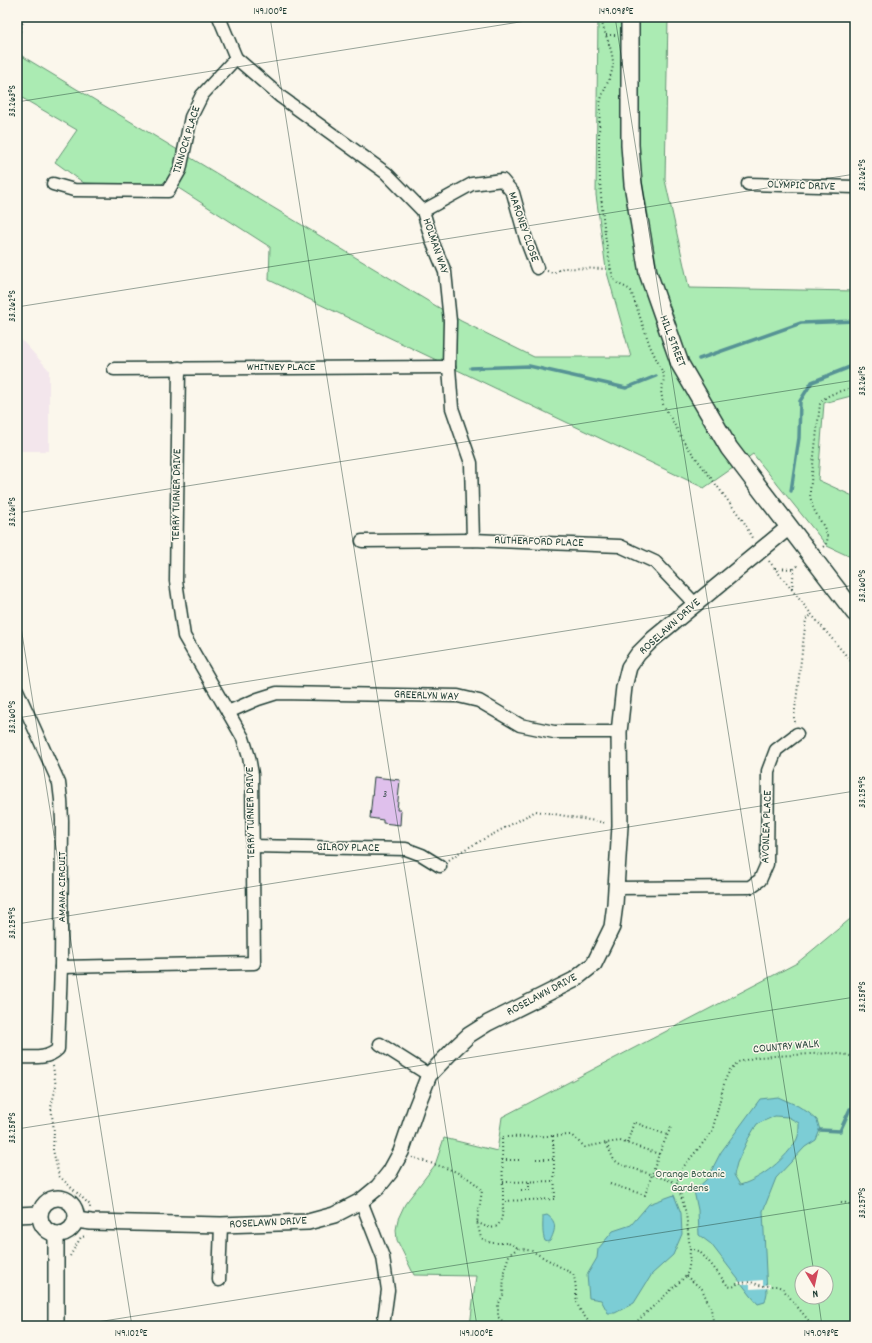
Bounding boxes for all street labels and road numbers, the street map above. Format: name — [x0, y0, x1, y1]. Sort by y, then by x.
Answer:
street label: TINNOCK PLACE — [169, 104, 205, 176]
street label: OLYMPIC DRIVE — [767, 176, 836, 196]
street label: MARONEY CLOSE — [503, 190, 543, 265]
street label: HOLMAN WAY — [418, 216, 453, 277]
street label: HILL STREET — [654, 313, 690, 369]
street label: WHITNEY PLACE — [247, 359, 316, 376]
street label: TERRY TURNER DRIVE — [168, 448, 186, 541]
street label: RUTHERFORD PLACE — [494, 532, 584, 552]
street label: ROSELAWN DRIVE — [636, 594, 705, 659]
street label: GREERLYN WAY — [393, 686, 459, 706]
street label: TERRY TURNER DRIVE — [242, 766, 260, 859]
street label: AVONLEA PLACE — [757, 790, 777, 864]
street label: GILROY PLACE — [316, 839, 380, 857]
street label: AMANA CIRCUIT — [54, 851, 71, 923]
street label: ROSELAWN DRIVE — [504, 969, 581, 1021]
street label: COUNTRY WALK — [752, 1036, 820, 1058]
street label: ROSELAWN DRIVE — [229, 1212, 308, 1234]

